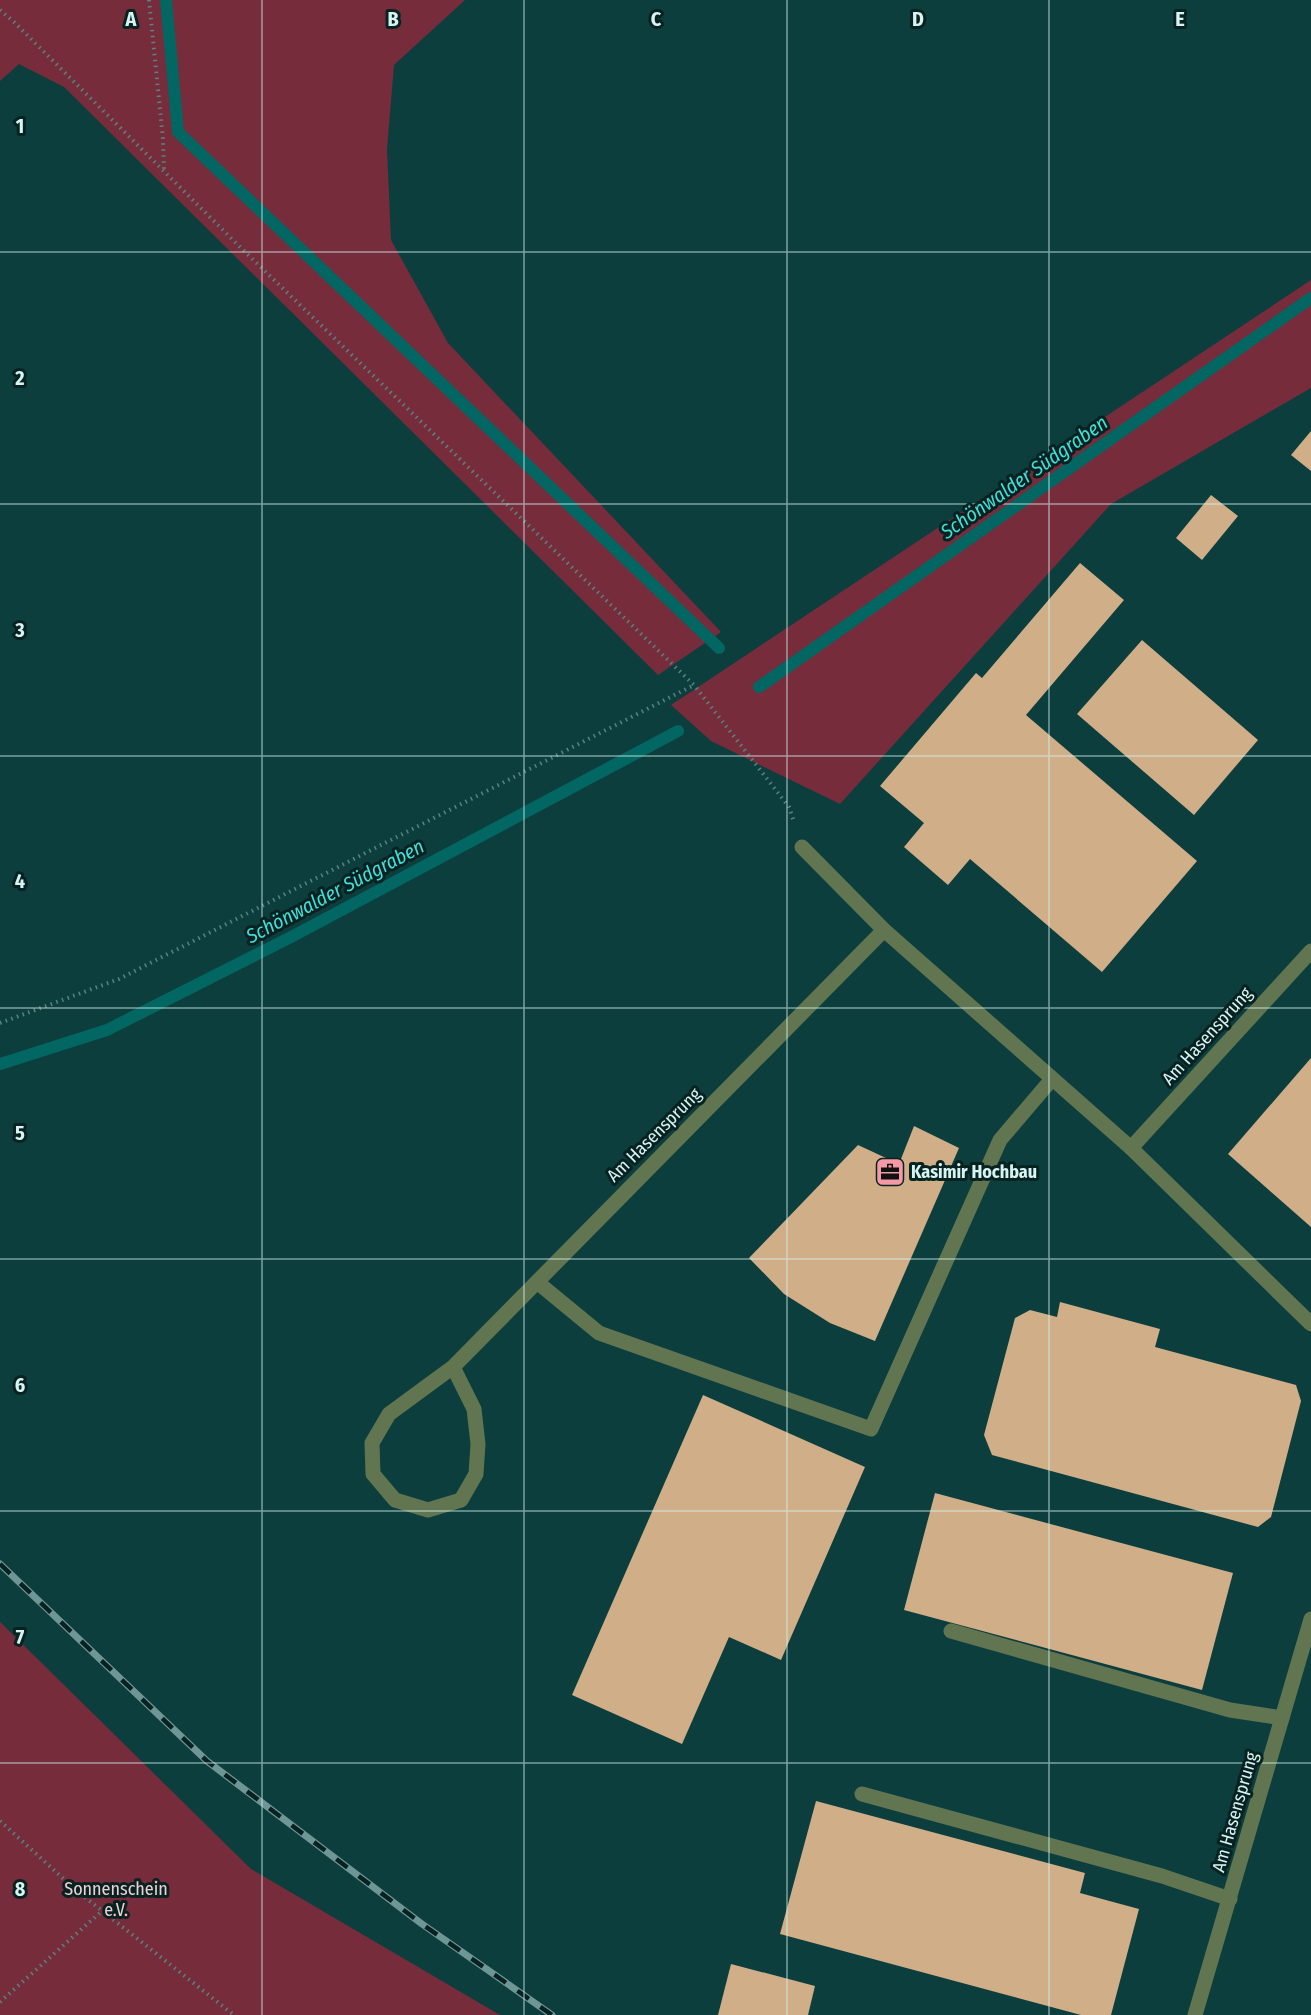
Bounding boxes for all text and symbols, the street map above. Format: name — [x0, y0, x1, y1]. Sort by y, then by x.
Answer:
text: A — [125, 7, 138, 31]
text: B — [387, 7, 399, 31]
text: C — [651, 7, 662, 31]
text: D — [912, 7, 924, 31]
text: E — [1175, 7, 1185, 31]
text: 1 — [16, 114, 24, 138]
text: 2 — [14, 366, 25, 390]
water label: Schönwalder Südgraben — [935, 410, 1112, 544]
text: 3 — [14, 618, 25, 642]
water label: Schönwalder Südgraben — [241, 834, 428, 949]
text: 4 — [15, 869, 25, 893]
street label: Am Hasensprung — [1157, 982, 1257, 1089]
street label: Am Hasensprung — [602, 1083, 706, 1187]
text: 5 — [15, 1121, 25, 1145]
office icon: Kasimir Hochbau — [874, 1156, 906, 1188]
place label: Kasimir Hochbau — [911, 1161, 1037, 1183]
text: 6 — [15, 1373, 25, 1397]
text: 7 — [16, 1625, 25, 1649]
street label: Am Hasensprung — [1207, 1749, 1263, 1875]
text: 8 — [15, 1877, 26, 1901]
park label: Sonnenschein e.V. — [64, 1878, 168, 1921]

